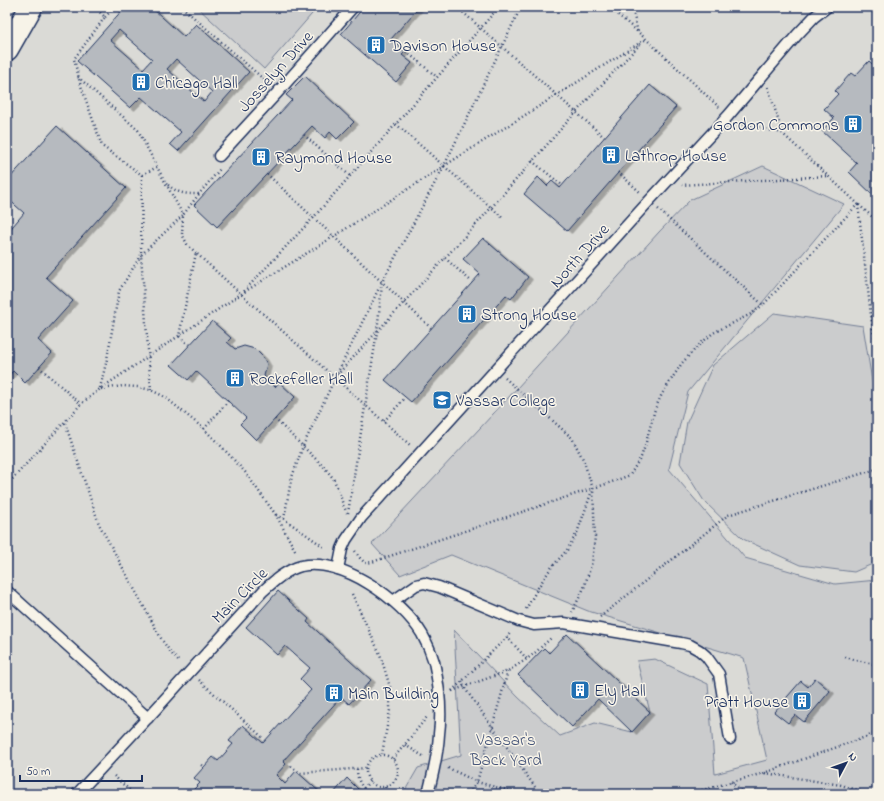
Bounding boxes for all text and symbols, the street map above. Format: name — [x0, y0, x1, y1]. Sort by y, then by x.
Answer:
street label: Josselyn Drive — [233, 25, 321, 119]
building icon: Davison House — [365, 34, 387, 56]
place label: Davison House — [389, 34, 496, 59]
building icon: Chicago Hall — [130, 71, 152, 93]
place label: Chicago Hall — [155, 71, 238, 98]
place label: Gordon Commons — [713, 113, 839, 138]
building icon: Gordon Commons — [842, 113, 864, 135]
building icon: Lathrop House — [600, 144, 622, 166]
place label: Lathrop House — [625, 144, 727, 169]
building icon: Raymond House — [250, 146, 272, 168]
place label: Raymond House — [275, 146, 392, 172]
street label: North Drive — [544, 218, 616, 294]
building icon: Strong House — [456, 303, 478, 325]
place label: Strong House — [481, 303, 577, 330]
building icon: Rockefeller Hall — [224, 367, 246, 389]
place label: Rockefeller Hall — [249, 367, 353, 392]
school or university icon: Vassar College — [431, 389, 453, 411]
place label: Vassar College — [455, 389, 556, 416]
street label: Main Circle — [206, 562, 274, 630]
building icon: Ely Hall — [569, 679, 591, 701]
place label: Ely Hall — [594, 679, 646, 705]
building icon: Main Building — [323, 682, 345, 704]
place label: Main Building — [348, 682, 439, 709]
place label: Pratt House — [704, 690, 788, 715]
building icon: Pratt House — [791, 690, 813, 712]
park label: Vassar's Back Yard — [469, 728, 542, 773]
north arrow — [826, 743, 866, 783]
text: N — [844, 749, 861, 765]
scale bar — [20, 757, 142, 783]
text: 50 m — [26, 763, 50, 781]

